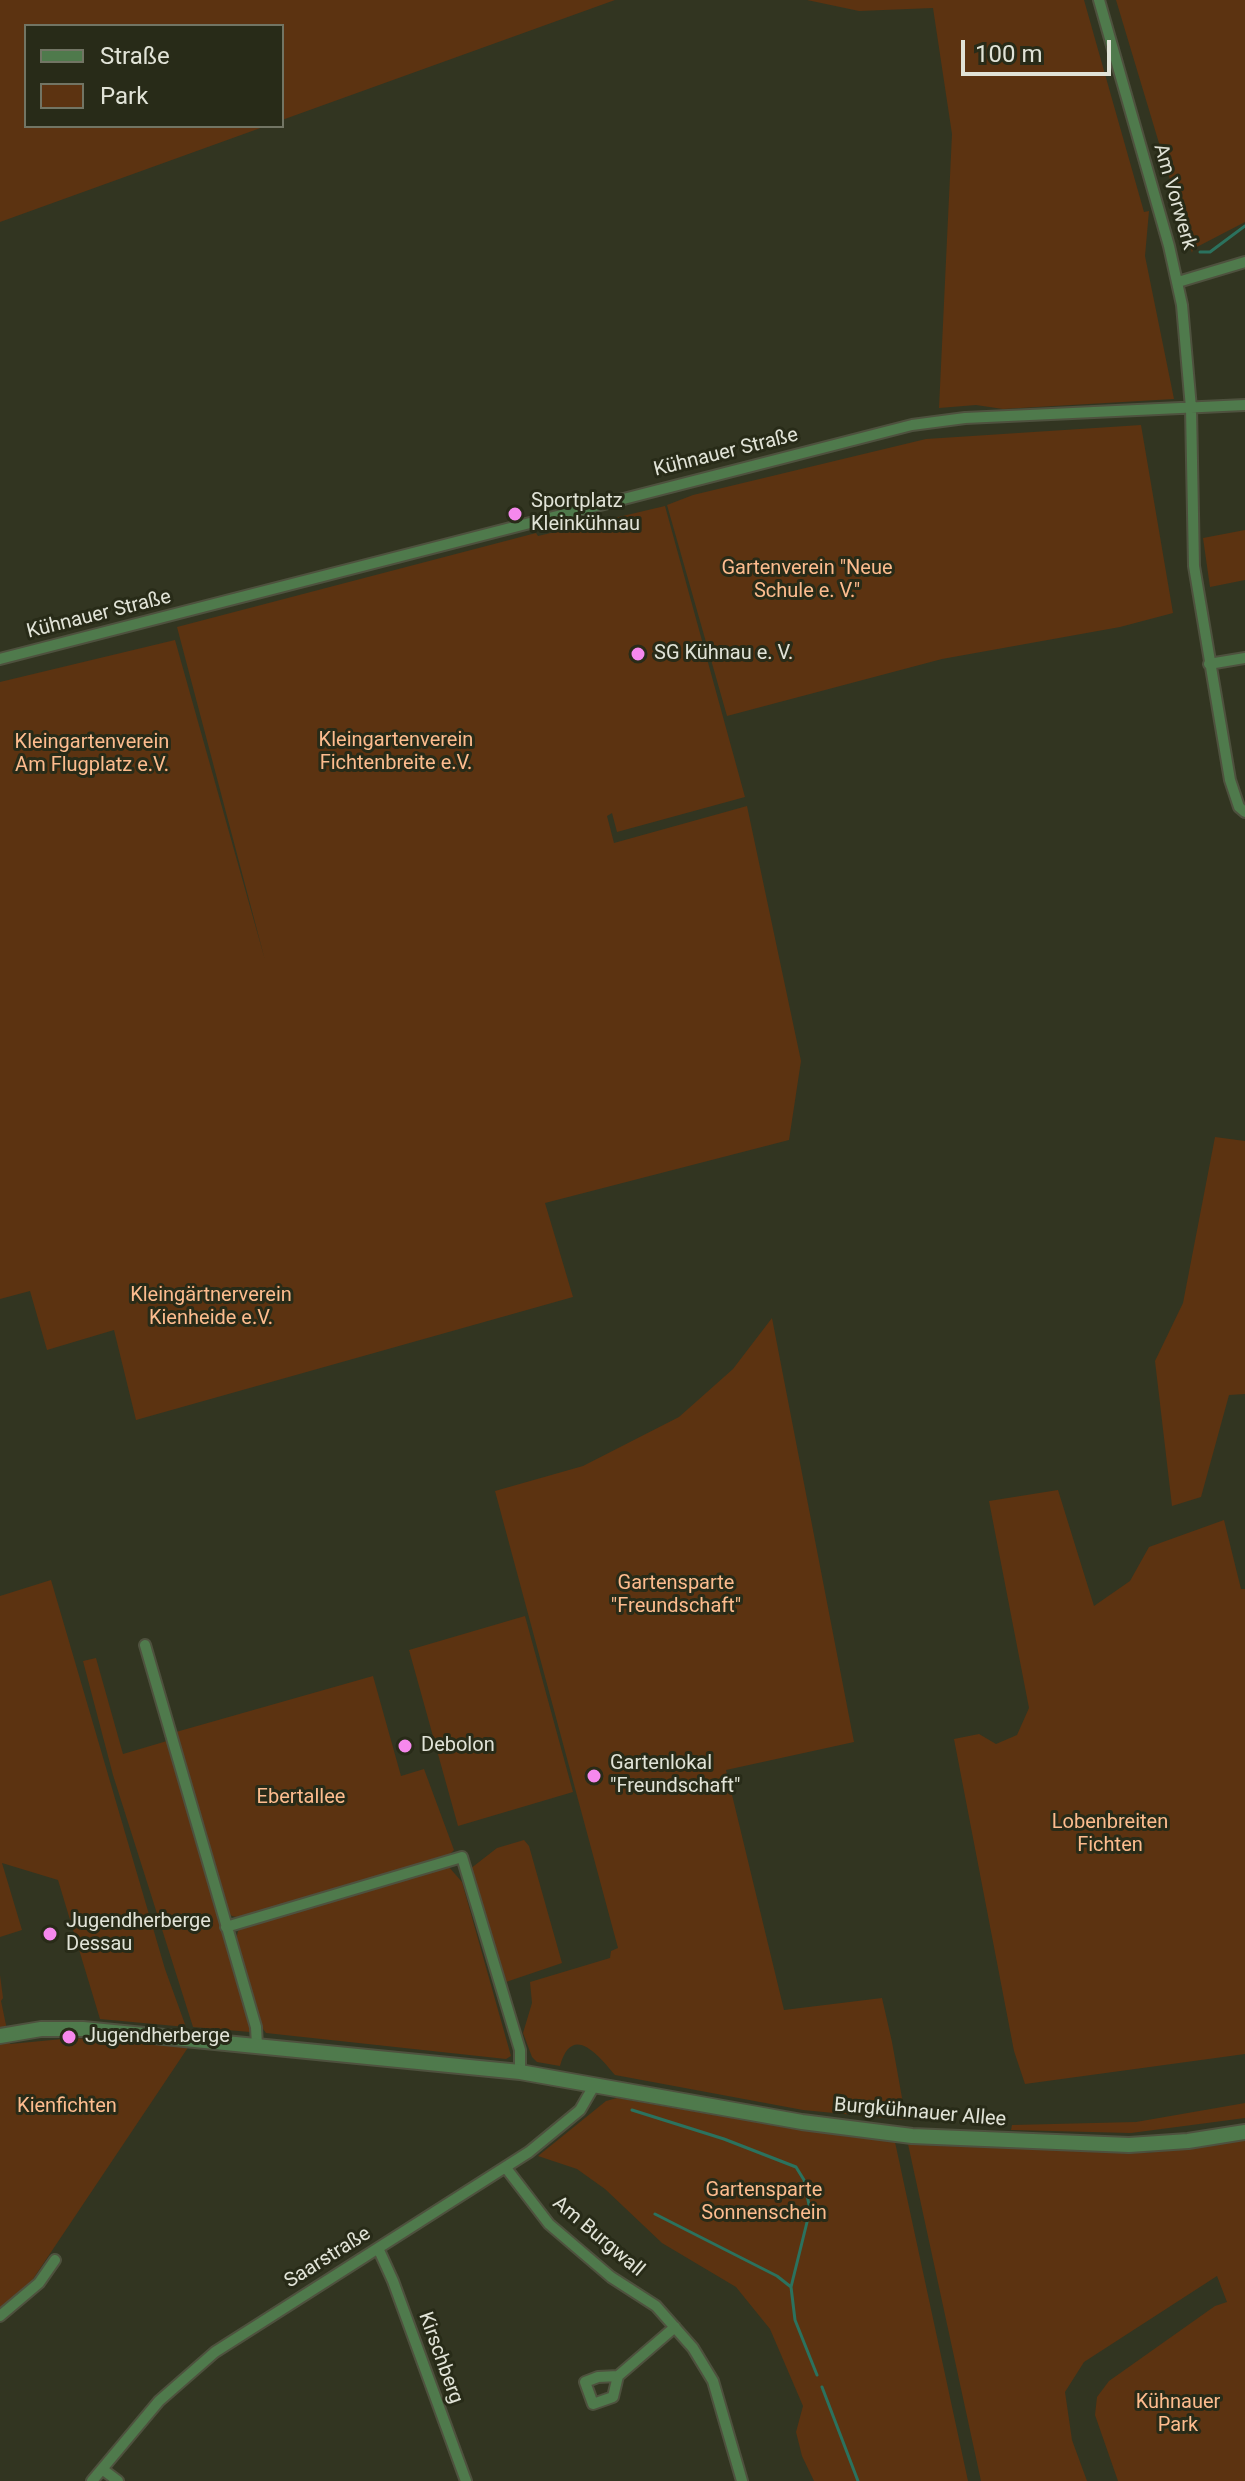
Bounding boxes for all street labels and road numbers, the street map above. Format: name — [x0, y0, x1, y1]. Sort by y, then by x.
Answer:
street label: Am Vorwerk — [1147, 141, 1201, 253]
street label: Kühnauer Straße — [651, 423, 801, 483]
street label: Kühnauer Straße — [24, 585, 174, 645]
street label: Burgkühnauer Allee — [833, 2094, 1007, 2132]
street label: Am Burgwall — [547, 2192, 649, 2282]
street label: Saarstraße — [280, 2222, 376, 2294]
street label: Kirschberg — [412, 2309, 468, 2407]

